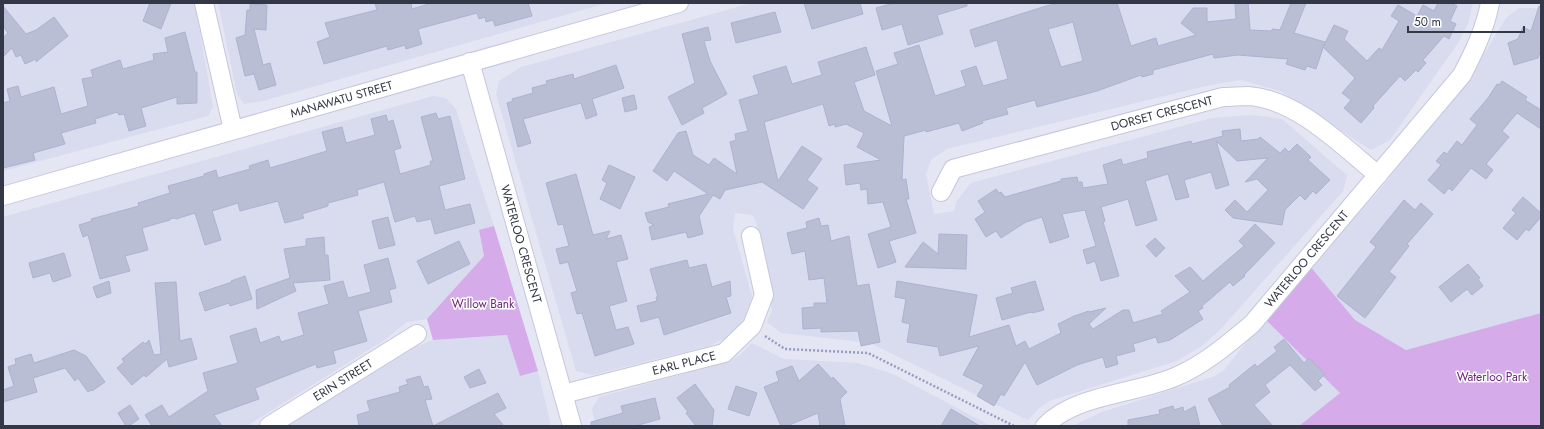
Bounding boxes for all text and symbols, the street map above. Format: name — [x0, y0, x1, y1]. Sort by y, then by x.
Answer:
scale bar — [1408, 8, 1524, 34]
text: 50 m — [1414, 13, 1441, 31]
street label: MANAWATU STREET — [288, 76, 395, 123]
street label: DORSET CRESCENT — [1109, 91, 1215, 136]
street label: WATERLOO CRESCENT — [496, 183, 546, 306]
street label: WATERLOO CRESCENT — [1260, 206, 1353, 312]
park label: Willow Bank — [452, 295, 515, 313]
street label: EARL PLACE — [650, 346, 718, 380]
street label: ERIN STREET — [310, 355, 376, 405]
park label: Waterloo Park — [1457, 368, 1528, 386]

